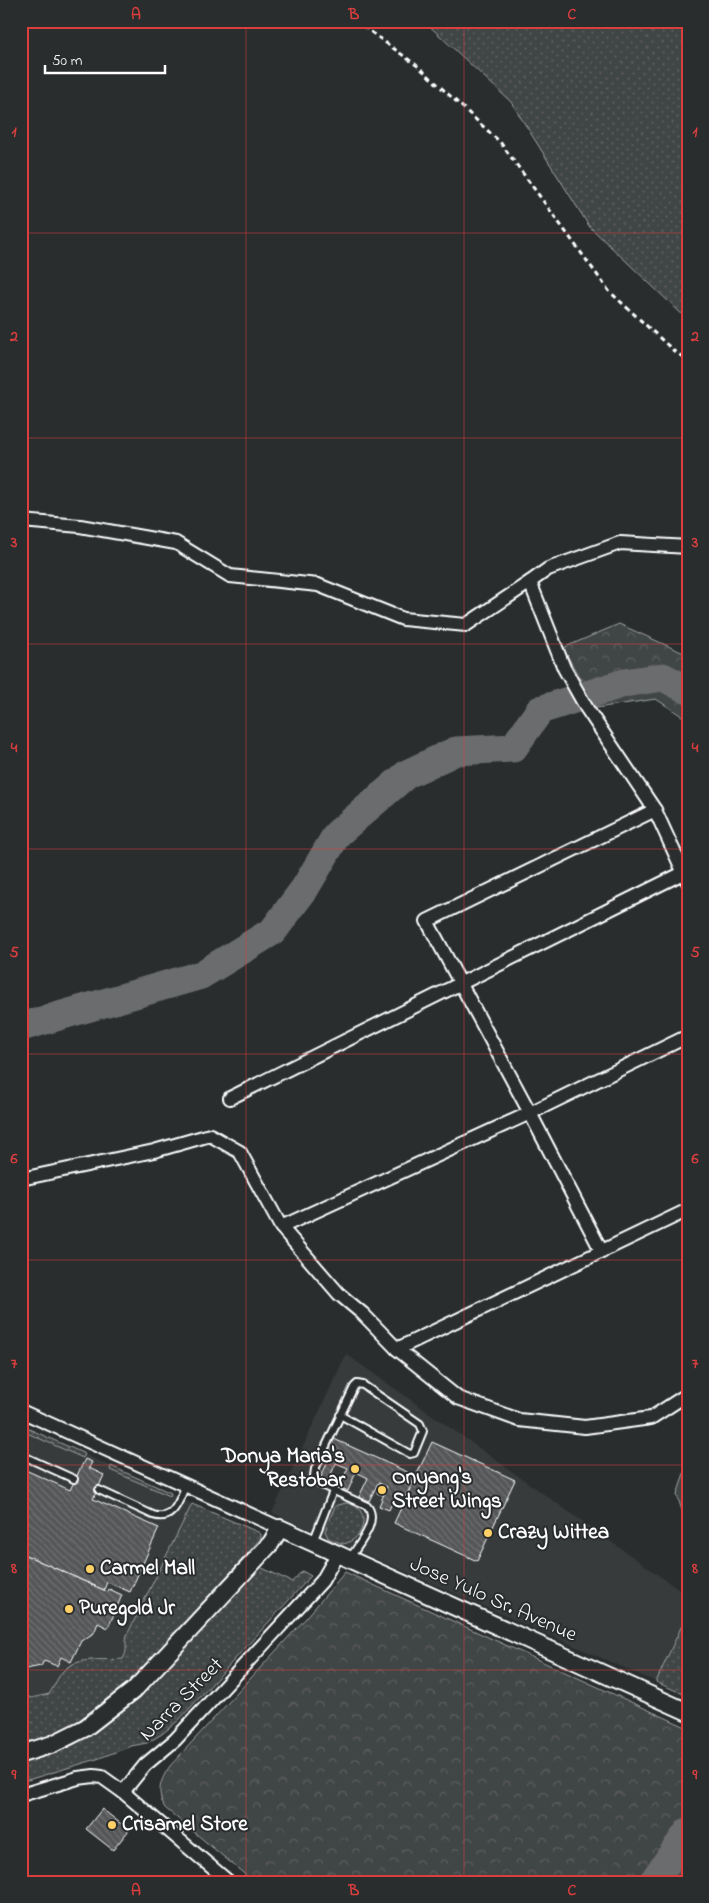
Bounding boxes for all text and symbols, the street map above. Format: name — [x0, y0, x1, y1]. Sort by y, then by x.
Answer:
text: A — [131, 3, 141, 27]
text: B — [348, 3, 360, 27]
text: C — [568, 3, 577, 27]
scale bar — [45, 42, 165, 74]
text: 50 m — [52, 50, 83, 72]
text: 1 — [11, 120, 17, 144]
text: 1 — [692, 120, 698, 144]
text: 2 — [9, 325, 18, 349]
text: 2 — [690, 325, 699, 349]
text: 3 — [10, 531, 18, 555]
text: 3 — [691, 531, 699, 555]
text: 4 — [10, 736, 18, 760]
text: 4 — [691, 736, 699, 760]
text: 5 — [9, 941, 19, 965]
text: 5 — [690, 941, 700, 965]
text: 6 — [9, 1147, 18, 1171]
text: 6 — [690, 1147, 699, 1171]
text: 7 — [11, 1352, 18, 1376]
text: 7 — [692, 1352, 699, 1376]
place label: Donya Maria's Restobar — [220, 1442, 345, 1496]
marker: Donya Maria's Restobar — [349, 1463, 361, 1475]
place label: Onyang's Street Wings — [392, 1463, 502, 1519]
marker: Onyang's Street Wings — [376, 1484, 388, 1496]
place label: Crazy Wittea — [498, 1518, 609, 1550]
marker: Crazy Wittea — [482, 1527, 494, 1539]
street label: Jose Yulo Sr. Avenue — [405, 1550, 582, 1651]
place label: Carmel Mall — [100, 1554, 195, 1584]
text: 8 — [10, 1557, 17, 1581]
text: 8 — [691, 1557, 698, 1581]
marker: Carmel Mall — [84, 1563, 96, 1575]
place label: Puregold Jr — [79, 1594, 175, 1626]
marker: Puregold Jr — [63, 1603, 75, 1615]
street label: Narra Street — [133, 1651, 231, 1749]
text: 9 — [11, 1763, 17, 1787]
text: 9 — [692, 1763, 698, 1787]
place label: Crisamel Store — [122, 1810, 248, 1840]
marker: Crisamel Store — [106, 1819, 118, 1831]
text: A — [131, 1879, 141, 1903]
text: B — [348, 1879, 360, 1903]
text: C — [568, 1879, 577, 1903]

